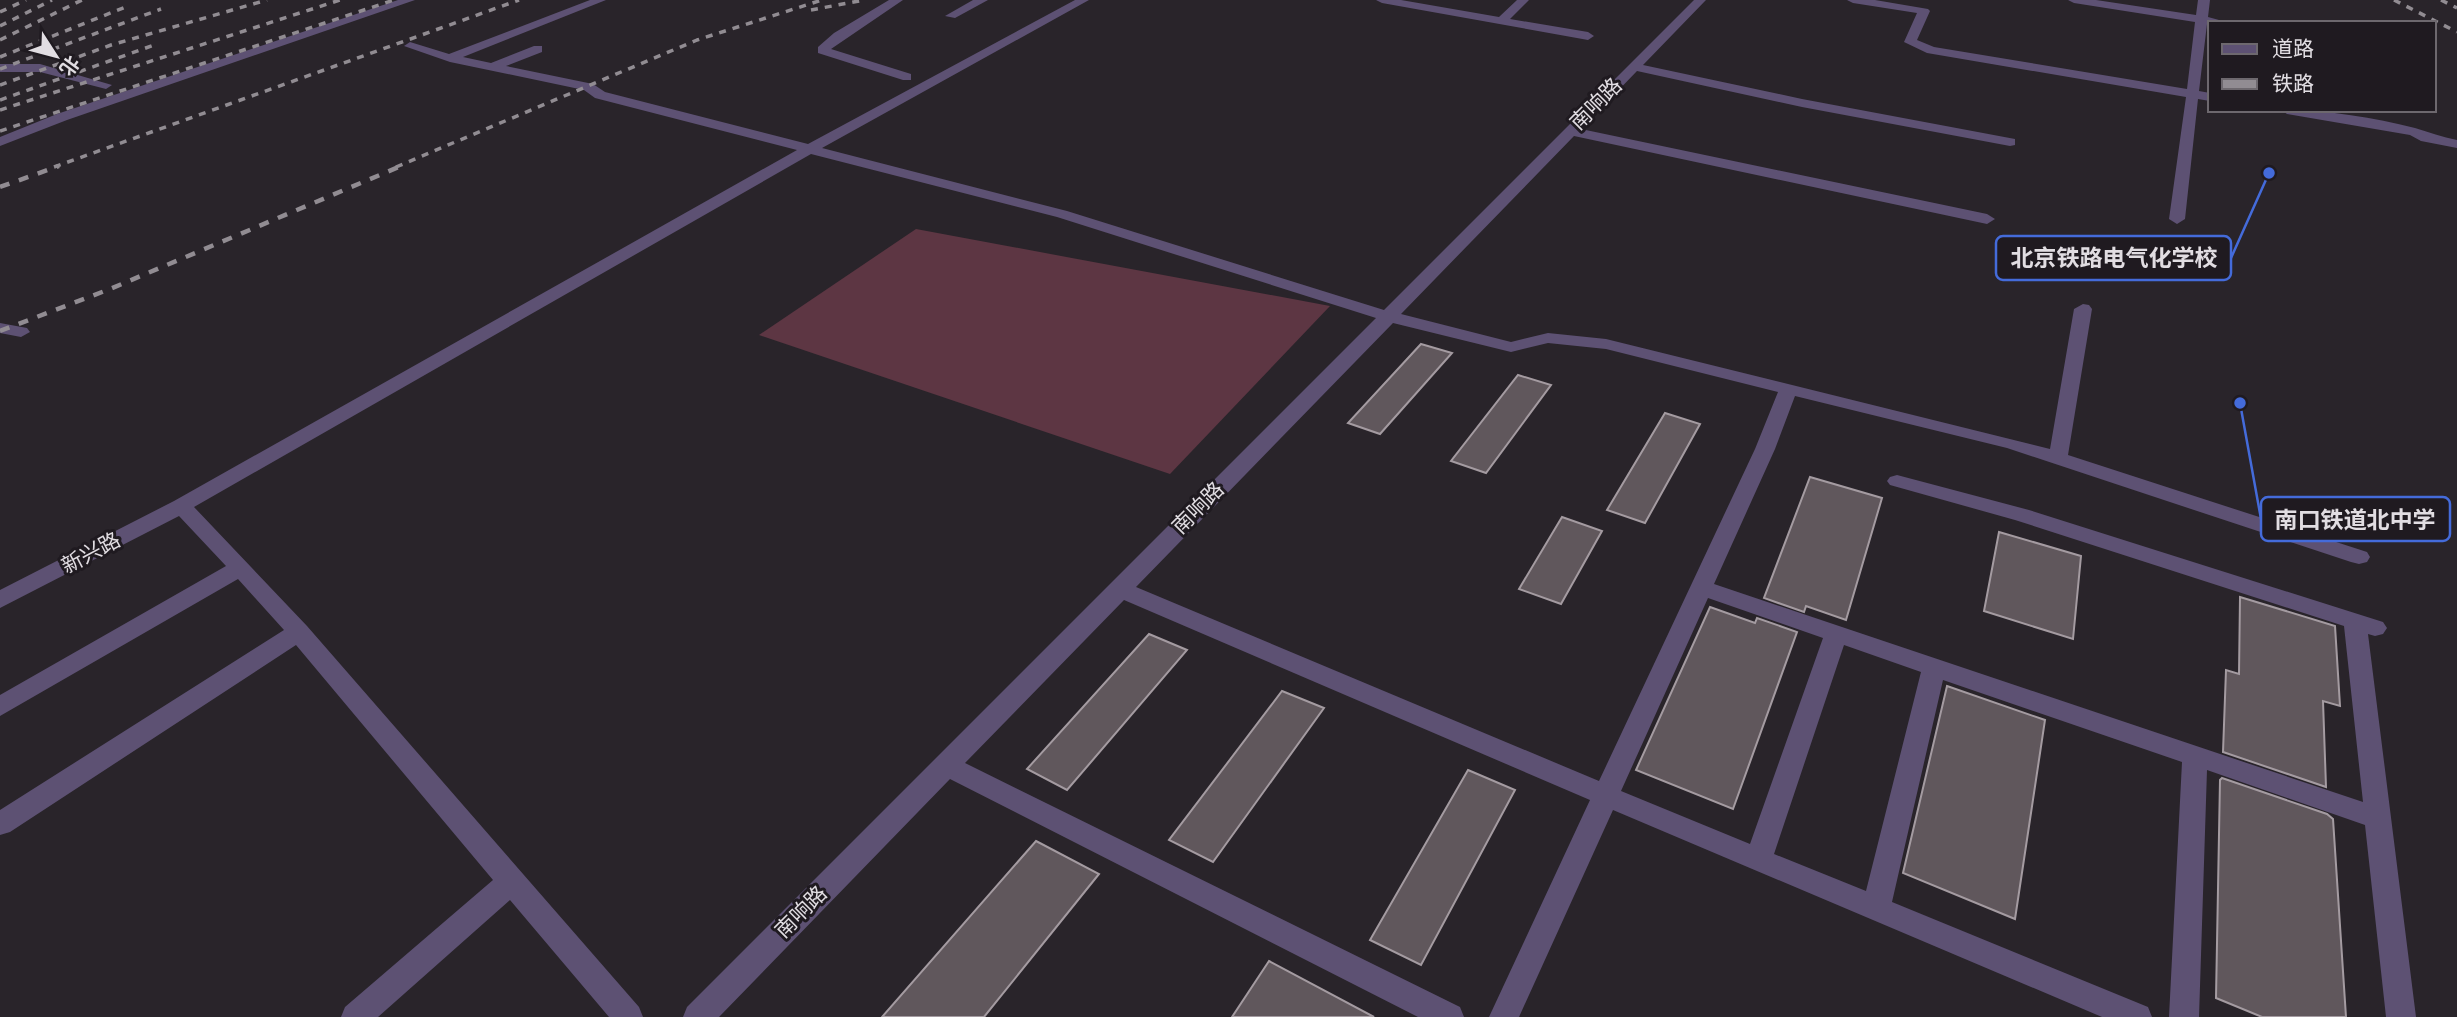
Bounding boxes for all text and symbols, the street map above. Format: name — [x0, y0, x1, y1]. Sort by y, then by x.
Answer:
north arrow — [21, 21, 91, 91]
legend — [2208, 21, 2436, 112]
text: 道路 — [2272, 37, 2314, 60]
text: 北 — [55, 52, 83, 80]
text: 铁路 — [2272, 72, 2314, 95]
street label: 南响路 — [1565, 73, 1626, 134]
callout: 北京铁路电气化学校 — [1996, 236, 2231, 280]
text: 北京铁路电气化学校 — [2011, 245, 2218, 271]
street label: 南响路 — [1167, 477, 1228, 538]
callout: 南口铁道北中学 — [2261, 497, 2450, 541]
text: 南口铁道北中学 — [2275, 507, 2436, 533]
street label: 新兴路 — [58, 528, 124, 578]
street label: 南响路 — [770, 881, 831, 942]

